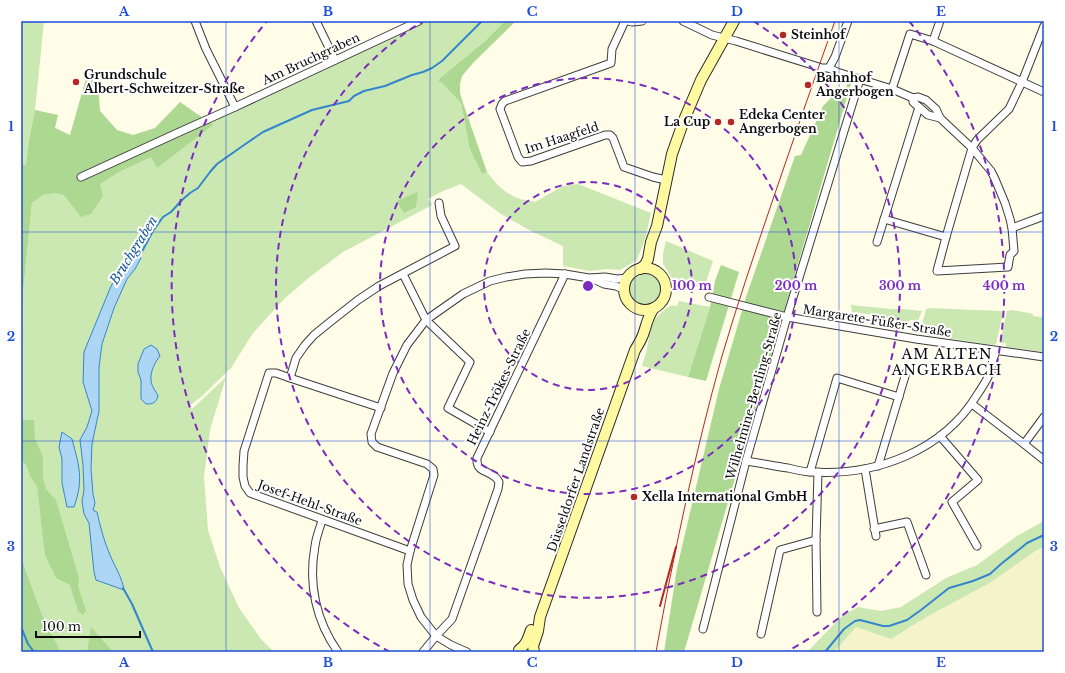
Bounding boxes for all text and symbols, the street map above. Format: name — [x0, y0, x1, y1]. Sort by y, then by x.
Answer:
text: A — [118, 3, 130, 20]
text: B — [323, 3, 333, 20]
text: C — [527, 3, 538, 20]
text: D — [731, 3, 743, 20]
text: E — [936, 3, 946, 20]
place label: Steinhof — [791, 27, 847, 42]
street label: Am Bruchgraben — [259, 29, 362, 88]
marker: Steinhof — [778, 30, 788, 40]
place label: Grundschule Albert-Schweitzer-Straße — [83, 67, 245, 96]
place label: Bahnhof Angerbogen — [815, 70, 894, 99]
marker: Grundschule Albert-Schweitzer-Straße — [71, 77, 81, 87]
marker: Bahnhof Angerbogen — [803, 80, 813, 90]
place label: Edeka Center Angerbogen — [738, 107, 825, 136]
place label: La Cup — [664, 114, 710, 129]
marker: La Cup — [713, 117, 723, 127]
marker: Edeka Center Angerbogen — [726, 117, 736, 127]
text: 1 — [8, 118, 14, 135]
text: 1 — [1051, 118, 1057, 135]
street label: Im Haagfeld — [523, 119, 601, 156]
water label: Bruchgraben — [105, 213, 161, 288]
text: 100 m — [672, 278, 713, 293]
text: 200 m — [775, 278, 818, 293]
text: 300 m — [879, 278, 922, 293]
text: 400 m — [983, 278, 1026, 293]
centre of rings — [581, 279, 595, 293]
street label: Margarete-Füßer-Straße — [802, 301, 953, 340]
street label: Wilhelmine-Bertling-Straße — [722, 310, 785, 482]
street label: Heinz-Trökes-Straße — [464, 326, 533, 448]
text: 2 — [7, 328, 15, 345]
text: 2 — [1050, 328, 1058, 345]
district label: AM ALTEN ANGERBACH — [891, 345, 1002, 379]
street label: Düsseldorfer Landstraße — [544, 406, 607, 554]
street label: Josef-Hehl-Straße — [254, 476, 364, 528]
place label: Xella International GmbH — [641, 489, 807, 504]
marker: Xella International GmbH — [629, 492, 639, 502]
text: 3 — [7, 538, 15, 555]
text: 3 — [1050, 538, 1058, 555]
scale bar — [36, 613, 140, 639]
text: 100 m — [42, 619, 81, 634]
text: A — [118, 654, 130, 671]
text: B — [323, 654, 333, 671]
text: C — [527, 654, 538, 671]
text: D — [731, 654, 743, 671]
text: E — [936, 654, 946, 671]

